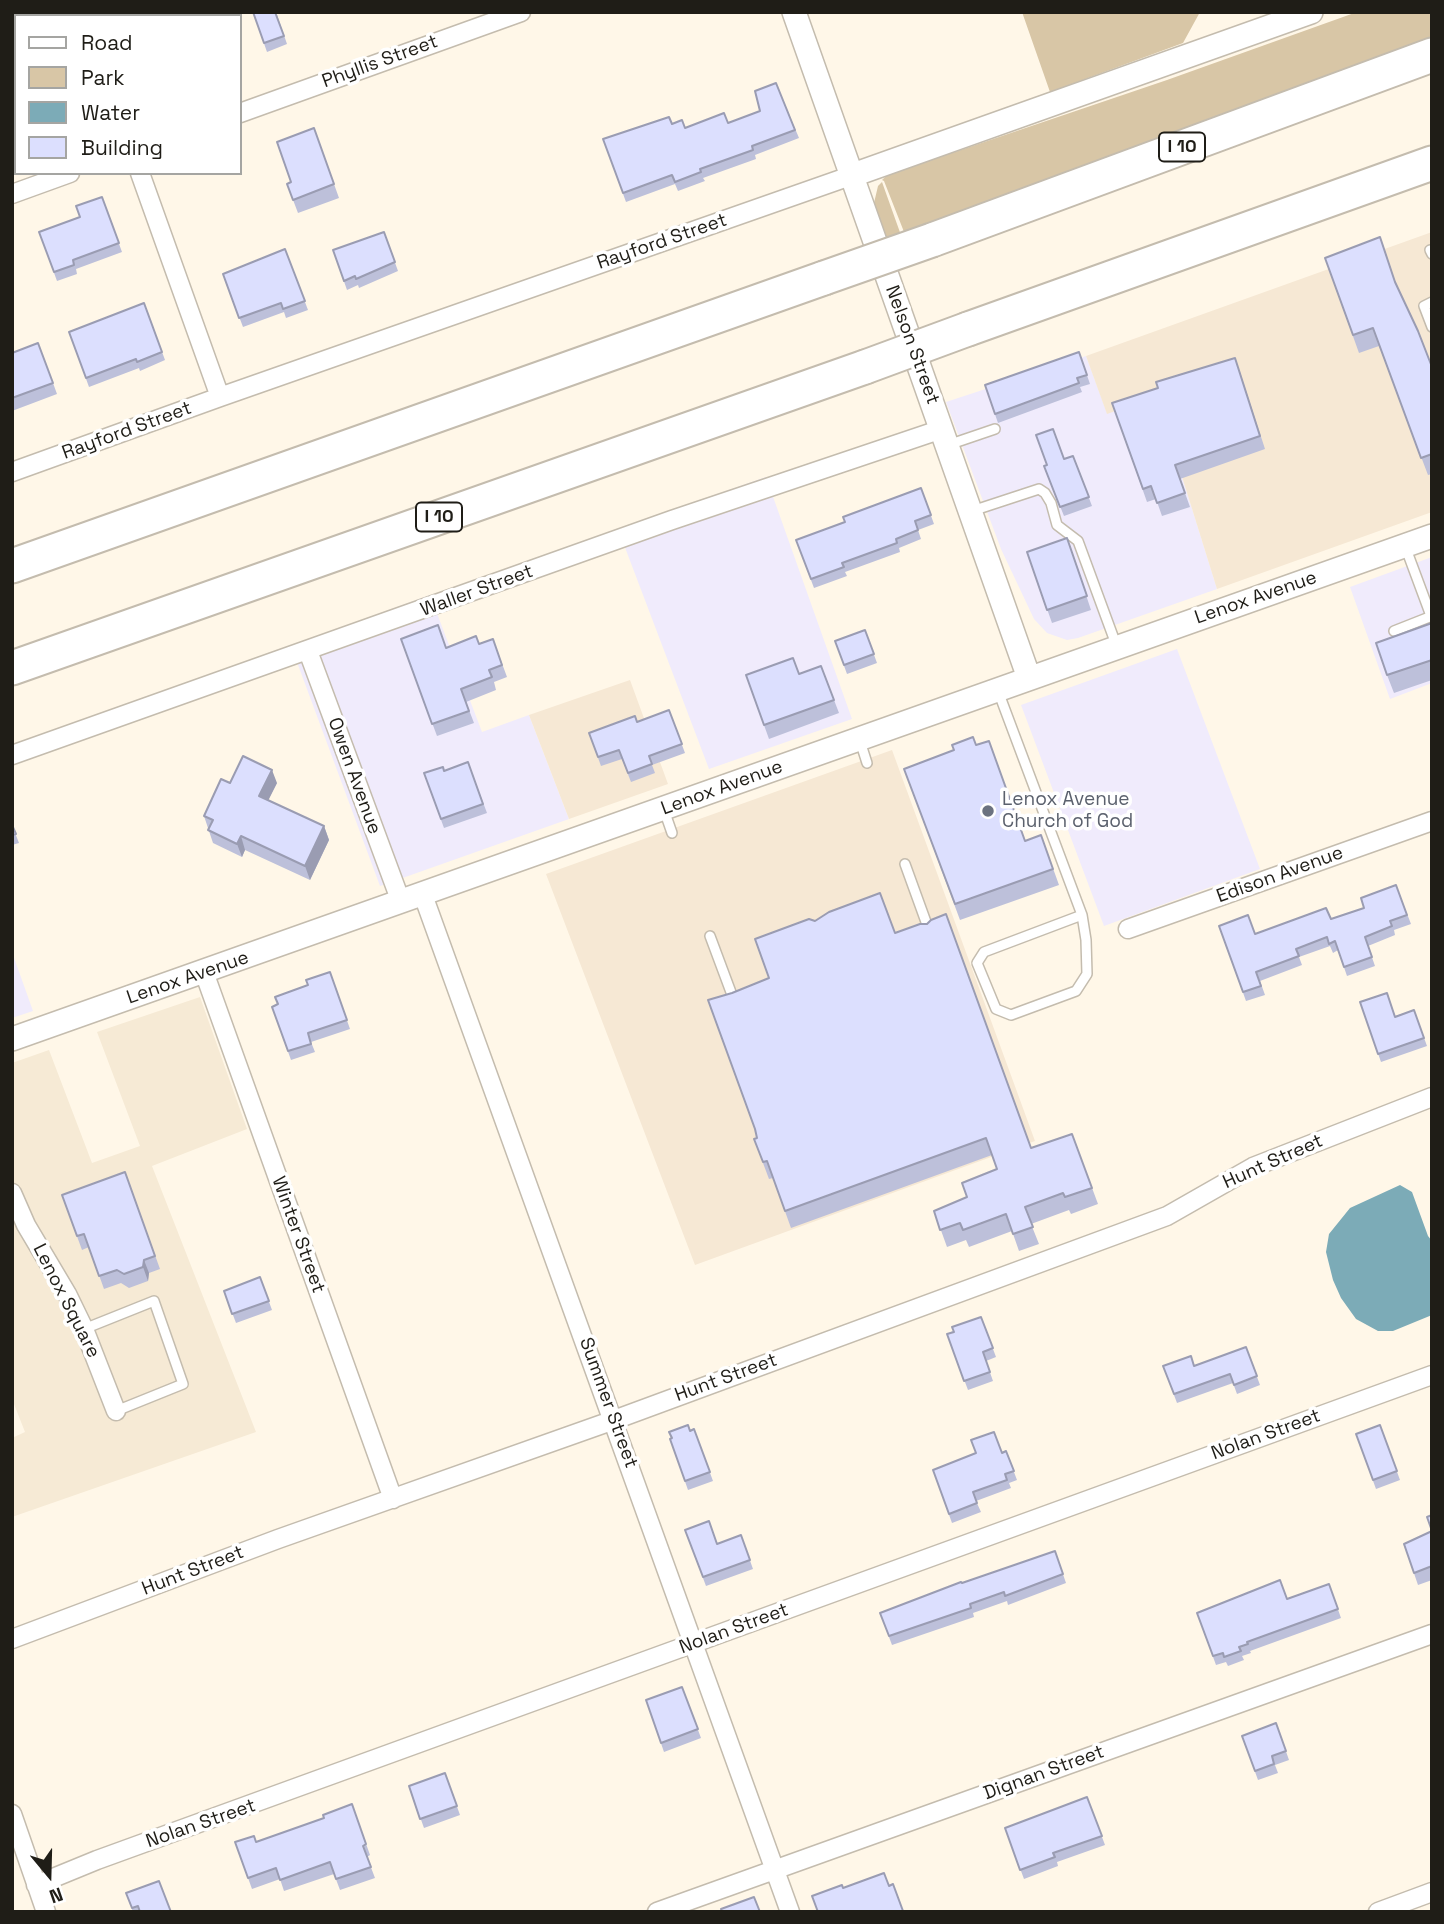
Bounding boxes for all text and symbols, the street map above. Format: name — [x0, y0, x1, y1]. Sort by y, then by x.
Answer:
legend — [14, 14, 242, 175]
text: Road — [81, 29, 133, 56]
street label: Phyllis Street — [319, 31, 441, 93]
text: Park — [81, 64, 125, 91]
text: Water — [81, 99, 140, 126]
road number: I 10 — [1159, 132, 1205, 162]
text: Building — [81, 134, 163, 161]
street label: Rayford Street — [594, 209, 730, 275]
street label: Nelson Street — [880, 282, 944, 408]
street label: Rayford Street — [59, 397, 195, 465]
road number: I 10 — [416, 503, 462, 532]
street label: Waller Street — [418, 560, 536, 622]
street label: Lenox Avenue — [1192, 566, 1320, 630]
street label: Owen Avenue — [322, 714, 386, 838]
street label: Lenox Avenue — [658, 755, 786, 821]
place label: Lenox Avenue Church of God — [1002, 789, 1133, 833]
marker: Lenox Avenue Church of God — [980, 803, 996, 819]
street label: Edison Avenue — [1214, 842, 1346, 908]
street label: Lenox Avenue — [124, 946, 252, 1010]
street label: Hunt Street — [1219, 1130, 1327, 1194]
street label: Winter Street — [266, 1174, 330, 1296]
street label: Lenox Square — [27, 1240, 105, 1362]
street label: Summer Street — [574, 1335, 642, 1471]
street label: Hunt Street — [672, 1349, 780, 1407]
street label: Nolan Street — [1208, 1405, 1324, 1465]
street label: Hunt Street — [139, 1541, 247, 1601]
street label: Nolan Street — [676, 1599, 792, 1659]
street label: Dignan Street — [981, 1741, 1107, 1805]
street label: Nolan Street — [143, 1795, 259, 1853]
north arrow — [14, 1840, 84, 1910]
text: N — [46, 1881, 66, 1909]

